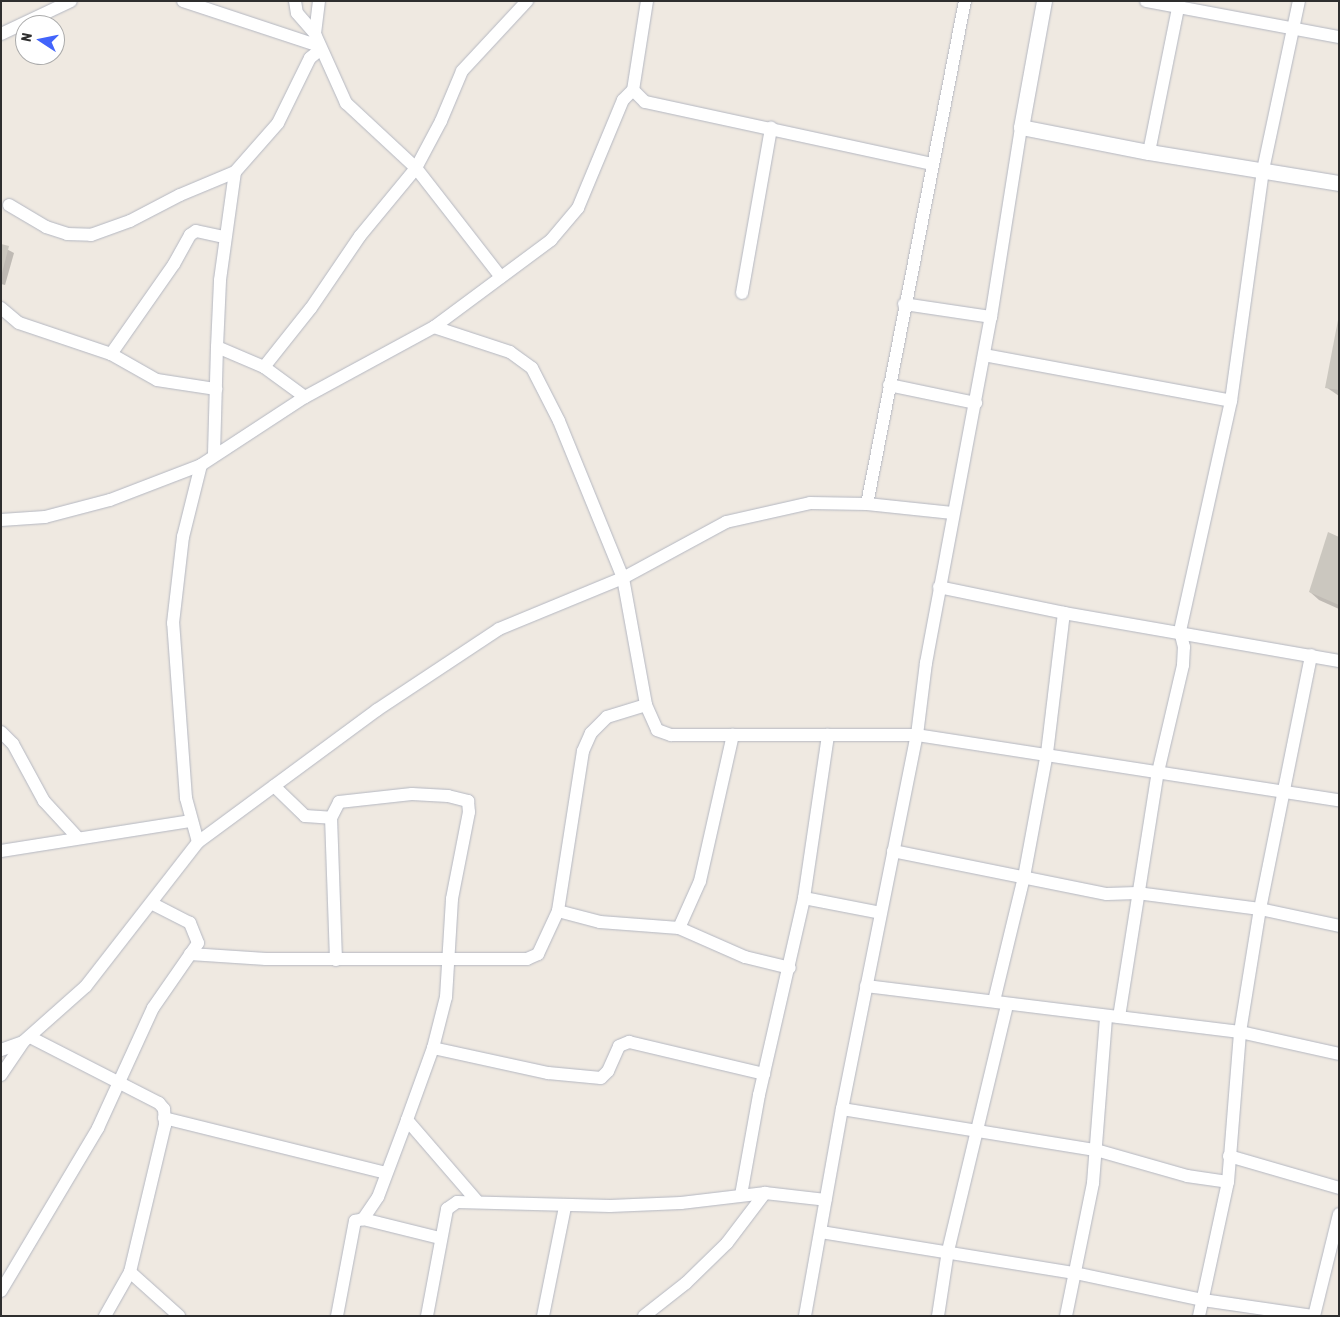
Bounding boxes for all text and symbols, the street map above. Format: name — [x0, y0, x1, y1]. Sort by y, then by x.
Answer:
north arrow — [15, 15, 65, 65]
text: N — [18, 32, 35, 43]

